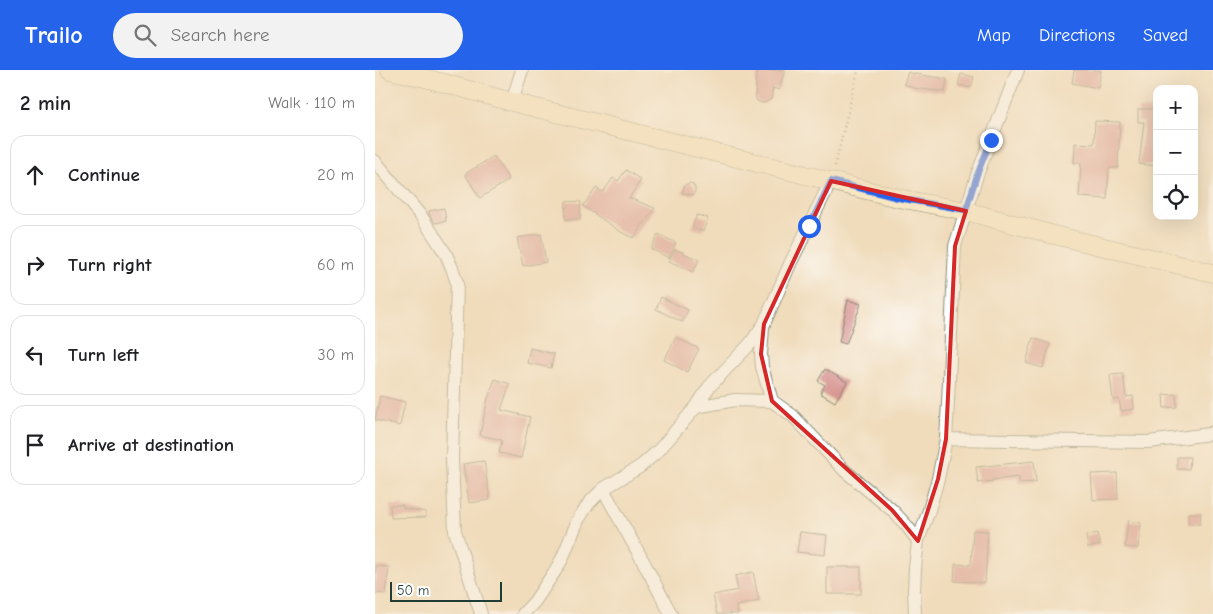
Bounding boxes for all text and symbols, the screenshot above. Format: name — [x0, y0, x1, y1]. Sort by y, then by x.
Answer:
search box — [113, 13, 463, 58]
text: Trailo — [25, 21, 83, 49]
icon: search — [131, 21, 159, 49]
text: Search here — [171, 24, 270, 46]
text: Map — [977, 25, 1011, 46]
text: Directions — [1039, 25, 1115, 46]
text: Saved — [1143, 25, 1188, 46]
map controls — [1153, 85, 1198, 220]
button: + — [1153, 85, 1198, 130]
text: 2 min — [20, 91, 71, 115]
text: Walk · 110 m — [268, 94, 355, 112]
route end — [980, 129, 1003, 152]
button: − — [1153, 130, 1198, 175]
icon: ahead — [21, 161, 49, 189]
text: Continue — [68, 164, 140, 186]
text: 20 m — [317, 166, 354, 184]
button: locate — [1153, 175, 1198, 220]
route start — [798, 215, 821, 238]
icon: right — [21, 251, 49, 279]
text: Turn right — [68, 254, 152, 276]
text: 60 m — [317, 256, 354, 274]
icon: left — [21, 341, 49, 369]
text: Turn left — [68, 344, 139, 366]
text: 30 m — [318, 346, 354, 364]
icon: arrive — [21, 431, 49, 459]
text: Arrive at destination — [68, 434, 234, 456]
scale bar — [390, 579, 503, 602]
text: 50 m — [397, 582, 429, 599]

